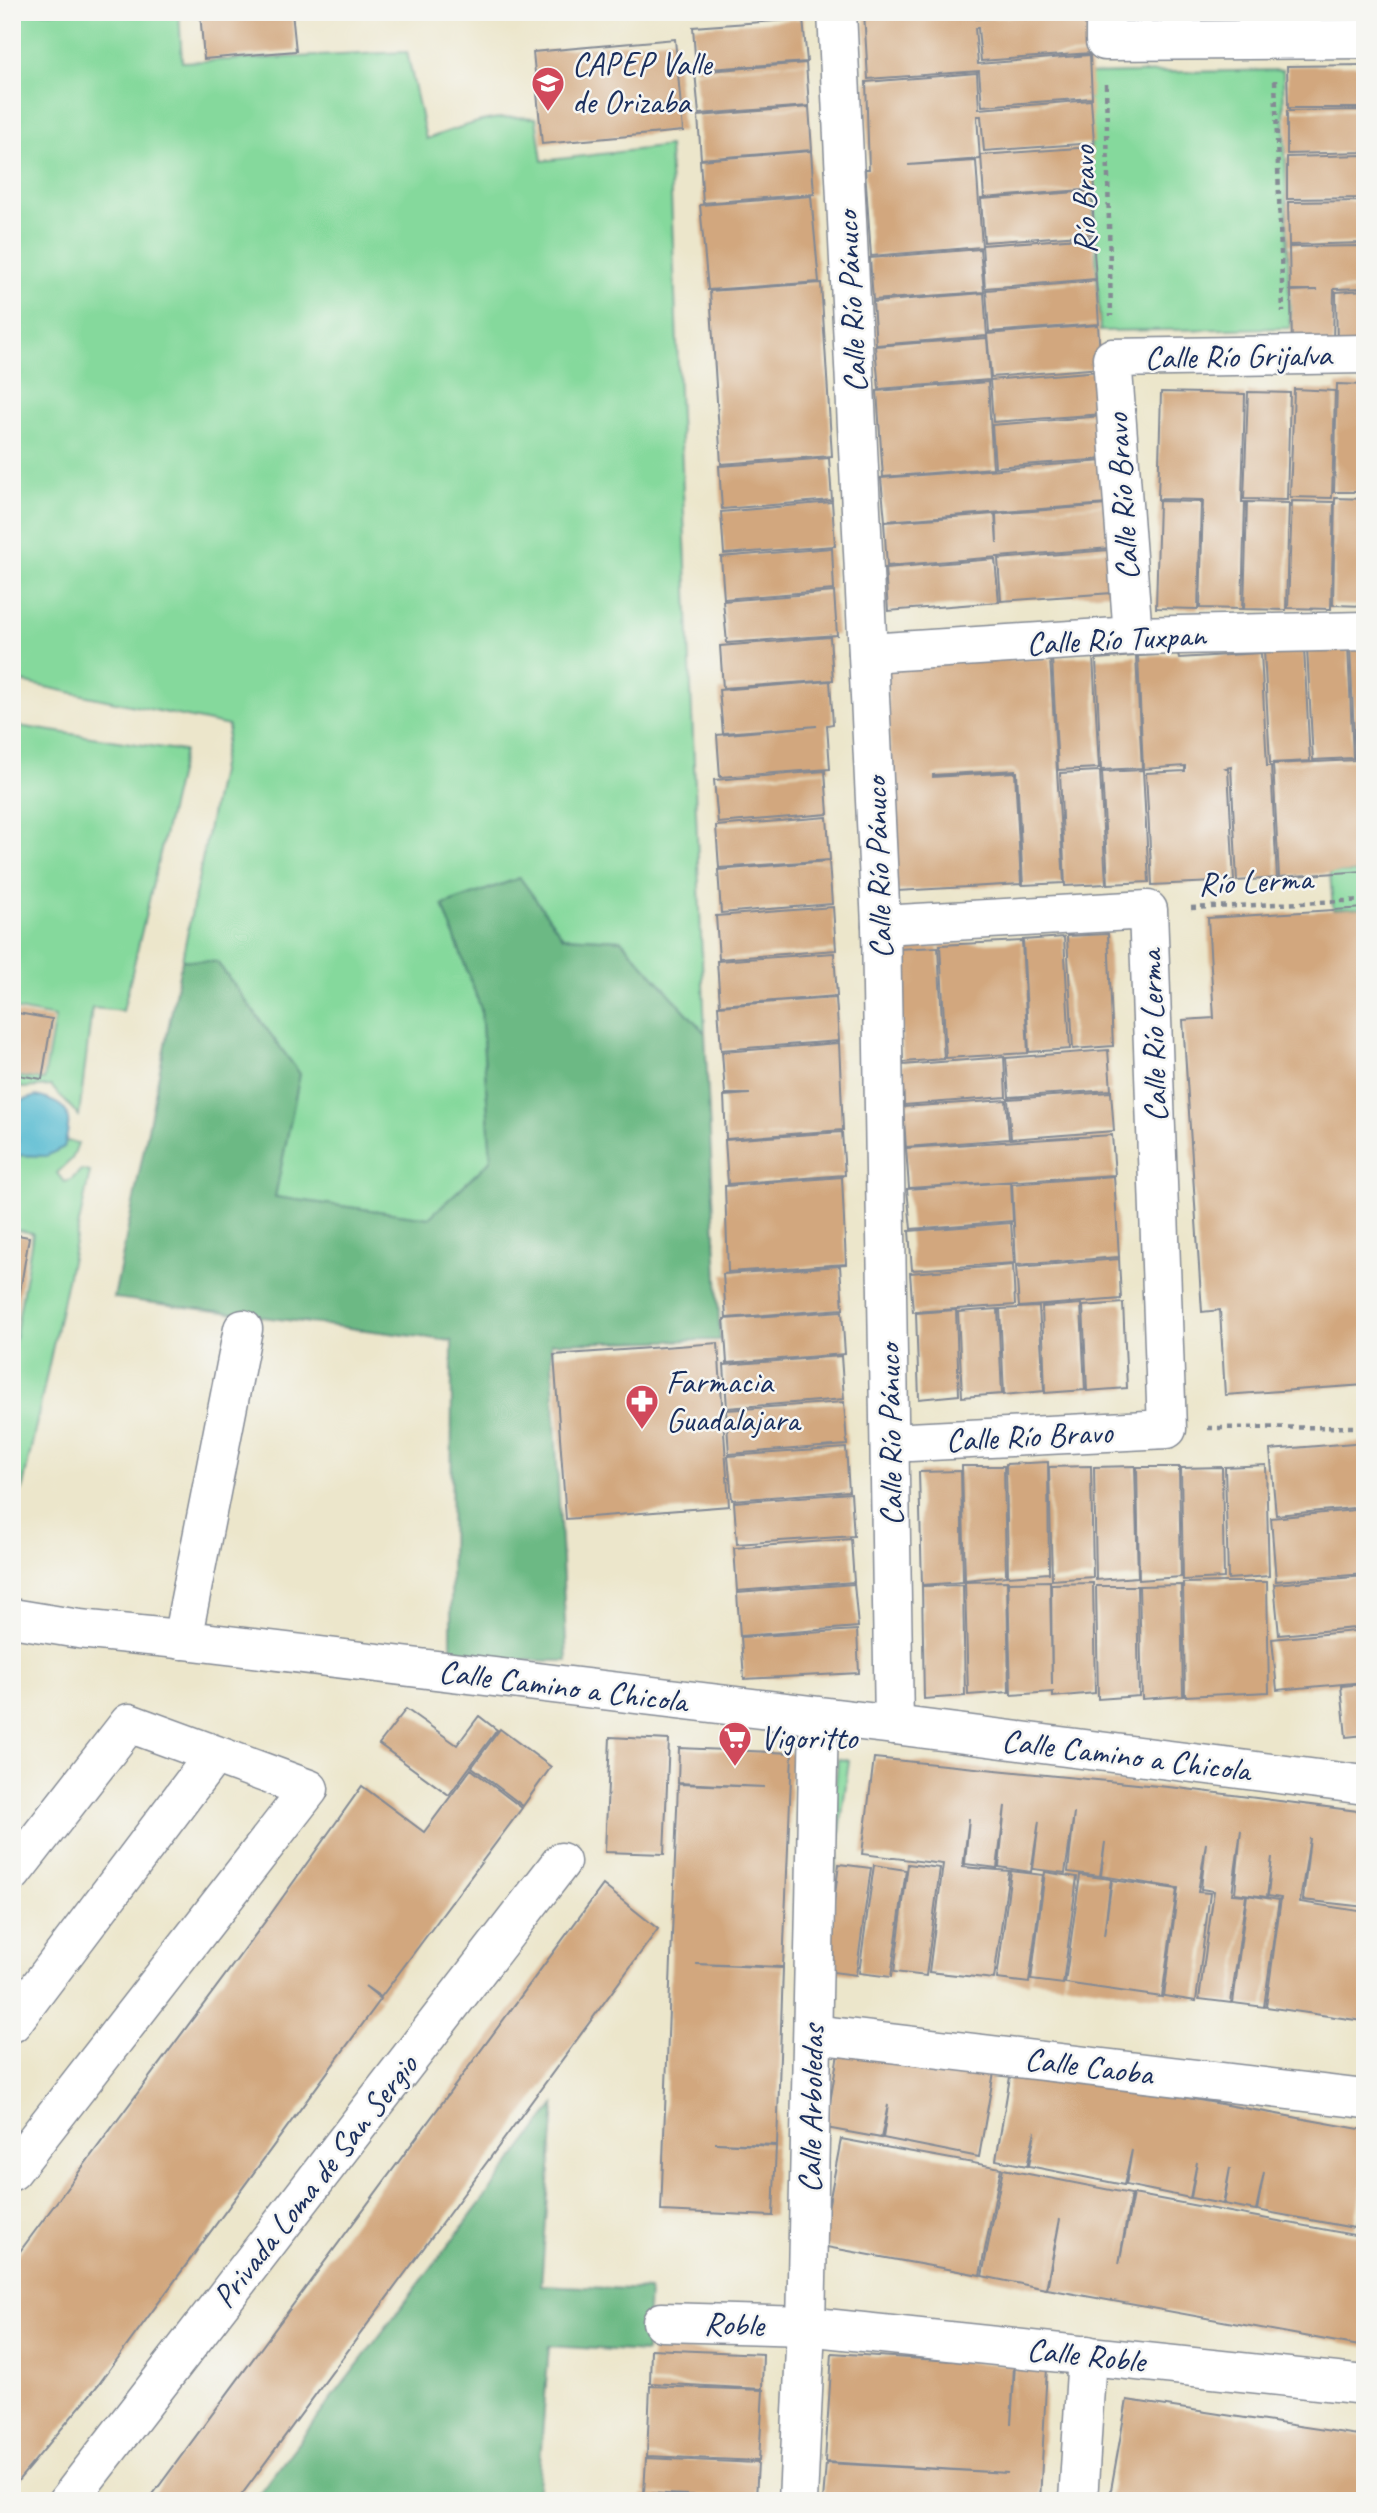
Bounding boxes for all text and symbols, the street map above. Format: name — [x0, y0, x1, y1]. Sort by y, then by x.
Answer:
place label: CAPEP Valle de Orizaba — [572, 43, 714, 123]
school or university icon: CAPEP Valle de Orizaba — [529, 64, 567, 113]
street label: Río Bravo — [1062, 144, 1106, 255]
street label: Calle Río Pánuco — [825, 207, 877, 394]
street label: Calle Río Grijalva — [1144, 333, 1334, 379]
street label: Calle Río Bravo — [1095, 411, 1149, 582]
street label: Calle Río Tuxpan — [1025, 613, 1209, 665]
street label: Calle Río Pánuco — [854, 773, 902, 960]
street label: Río Lerma — [1197, 857, 1315, 905]
street label: Calle Río Lerma — [1129, 947, 1177, 1123]
street label: Calle Río Pánuco — [867, 1340, 913, 1526]
place label: Farmacia Guadalajara — [666, 1361, 802, 1441]
pharmacy icon: Farmacia Guadalajara — [623, 1382, 661, 1431]
street label: Calle Río Bravo — [945, 1411, 1115, 1461]
street label: Calle Camino a Chicola — [436, 1650, 692, 1722]
place label: Vigoritto — [760, 1717, 860, 1759]
supermarket icon: Vigoritto — [716, 1719, 754, 1768]
street label: Calle Camino a Chicola — [999, 1719, 1255, 1791]
street label: Calle Arboledas — [789, 2022, 834, 2193]
street label: Calle Caoba — [1023, 2037, 1157, 2095]
street label: Privada Loma de San Sergio — [203, 2044, 429, 2316]
street label: Roble — [703, 2302, 767, 2346]
street label: Calle Roble — [1025, 2328, 1149, 2382]

